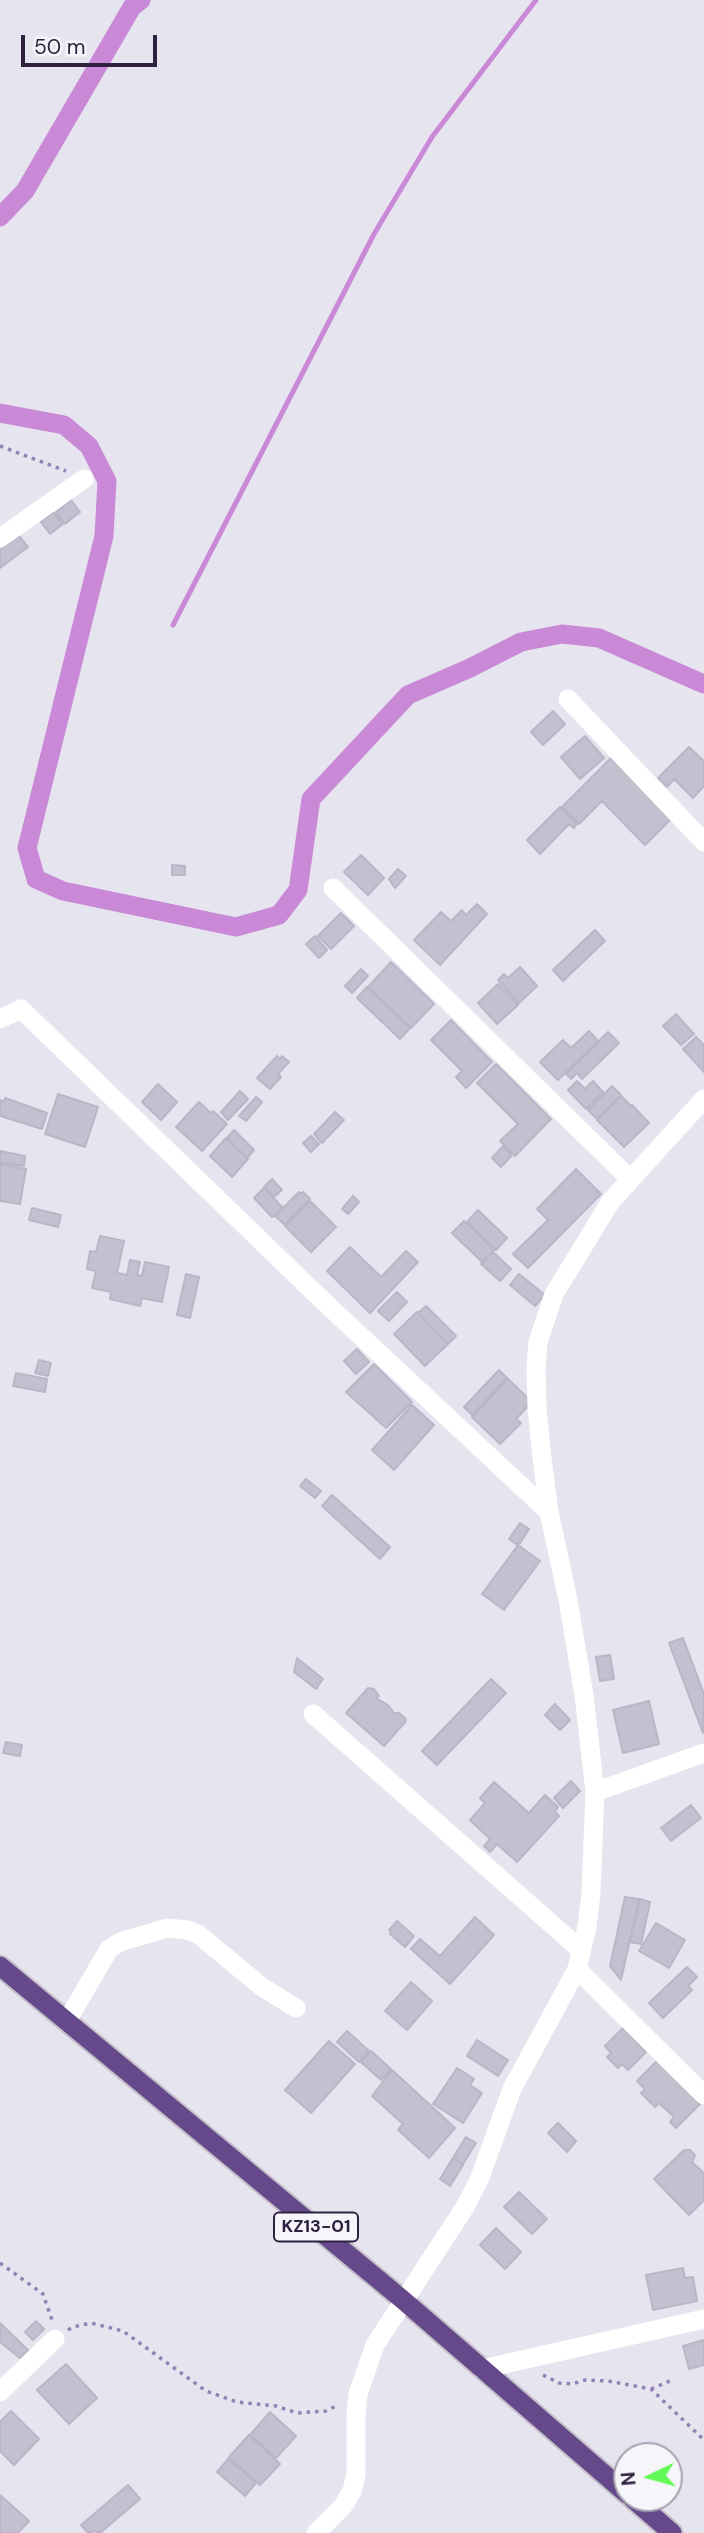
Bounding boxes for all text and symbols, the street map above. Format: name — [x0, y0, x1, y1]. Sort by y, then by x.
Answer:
scale bar — [24, 21, 161, 65]
text: 50 m — [34, 33, 85, 61]
road number: KZ13-01 — [274, 2213, 358, 2242]
north arrow — [613, 2442, 683, 2512]
text: N — [616, 2471, 642, 2487]

